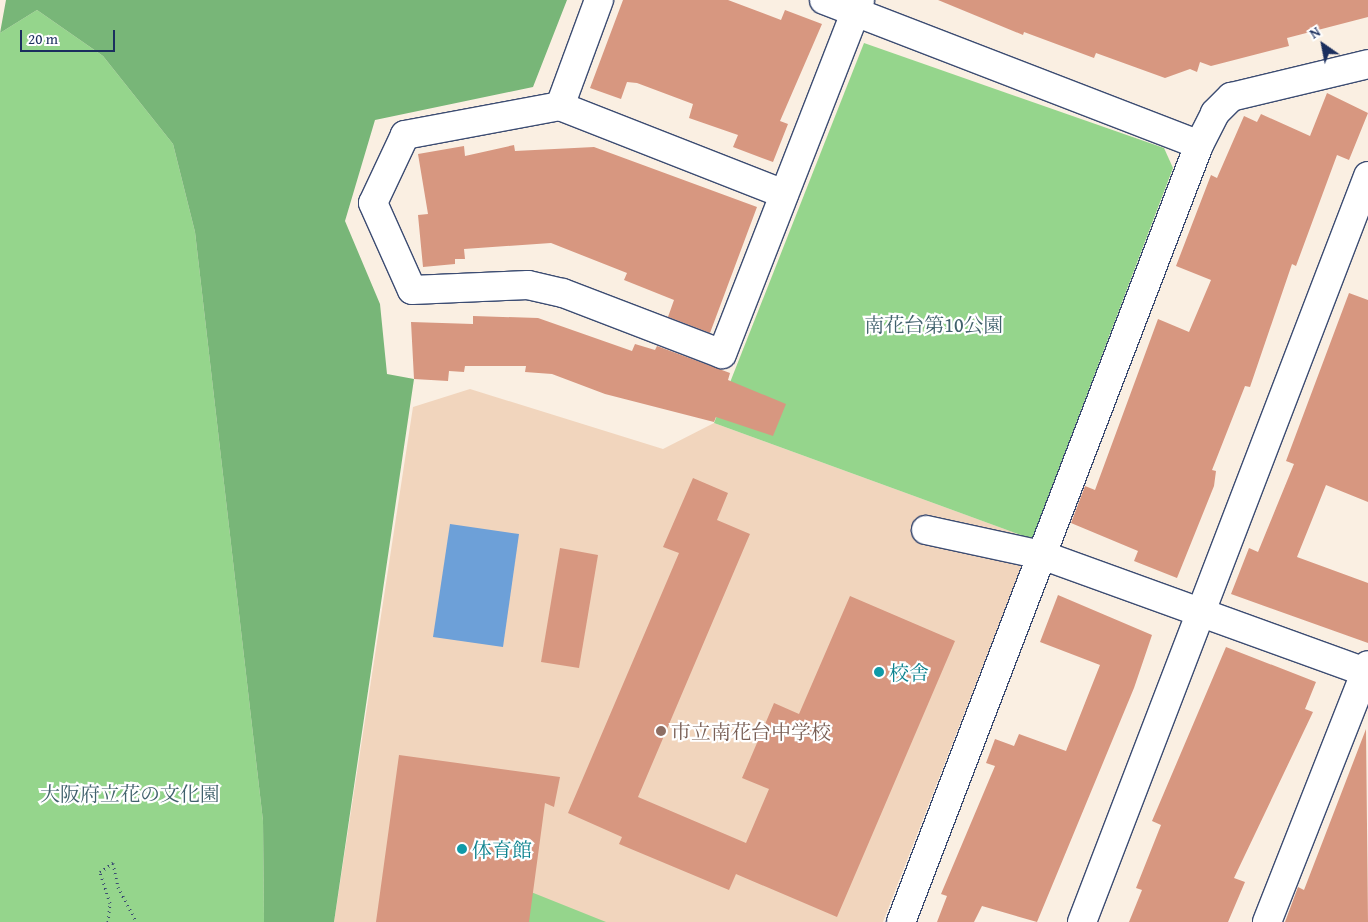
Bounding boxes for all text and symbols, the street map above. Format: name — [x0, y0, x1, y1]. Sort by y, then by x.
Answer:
scale bar — [22, 20, 118, 52]
north arrow — [1298, 20, 1348, 70]
text: N — [1305, 21, 1324, 43]
text: 20 m — [28, 28, 58, 49]
park label: 南花台第10公園 — [864, 312, 1004, 336]
place label: 校舎 — [889, 660, 929, 684]
marker: 校舎 — [873, 666, 885, 678]
place label: 市立南花台中学校 — [671, 719, 831, 743]
marker: 市立南花台中学校 — [655, 725, 667, 737]
park label: 大阪府立花の文化園 — [40, 781, 220, 805]
place label: 体育館 — [472, 837, 532, 861]
marker: 体育館 — [456, 843, 468, 855]

